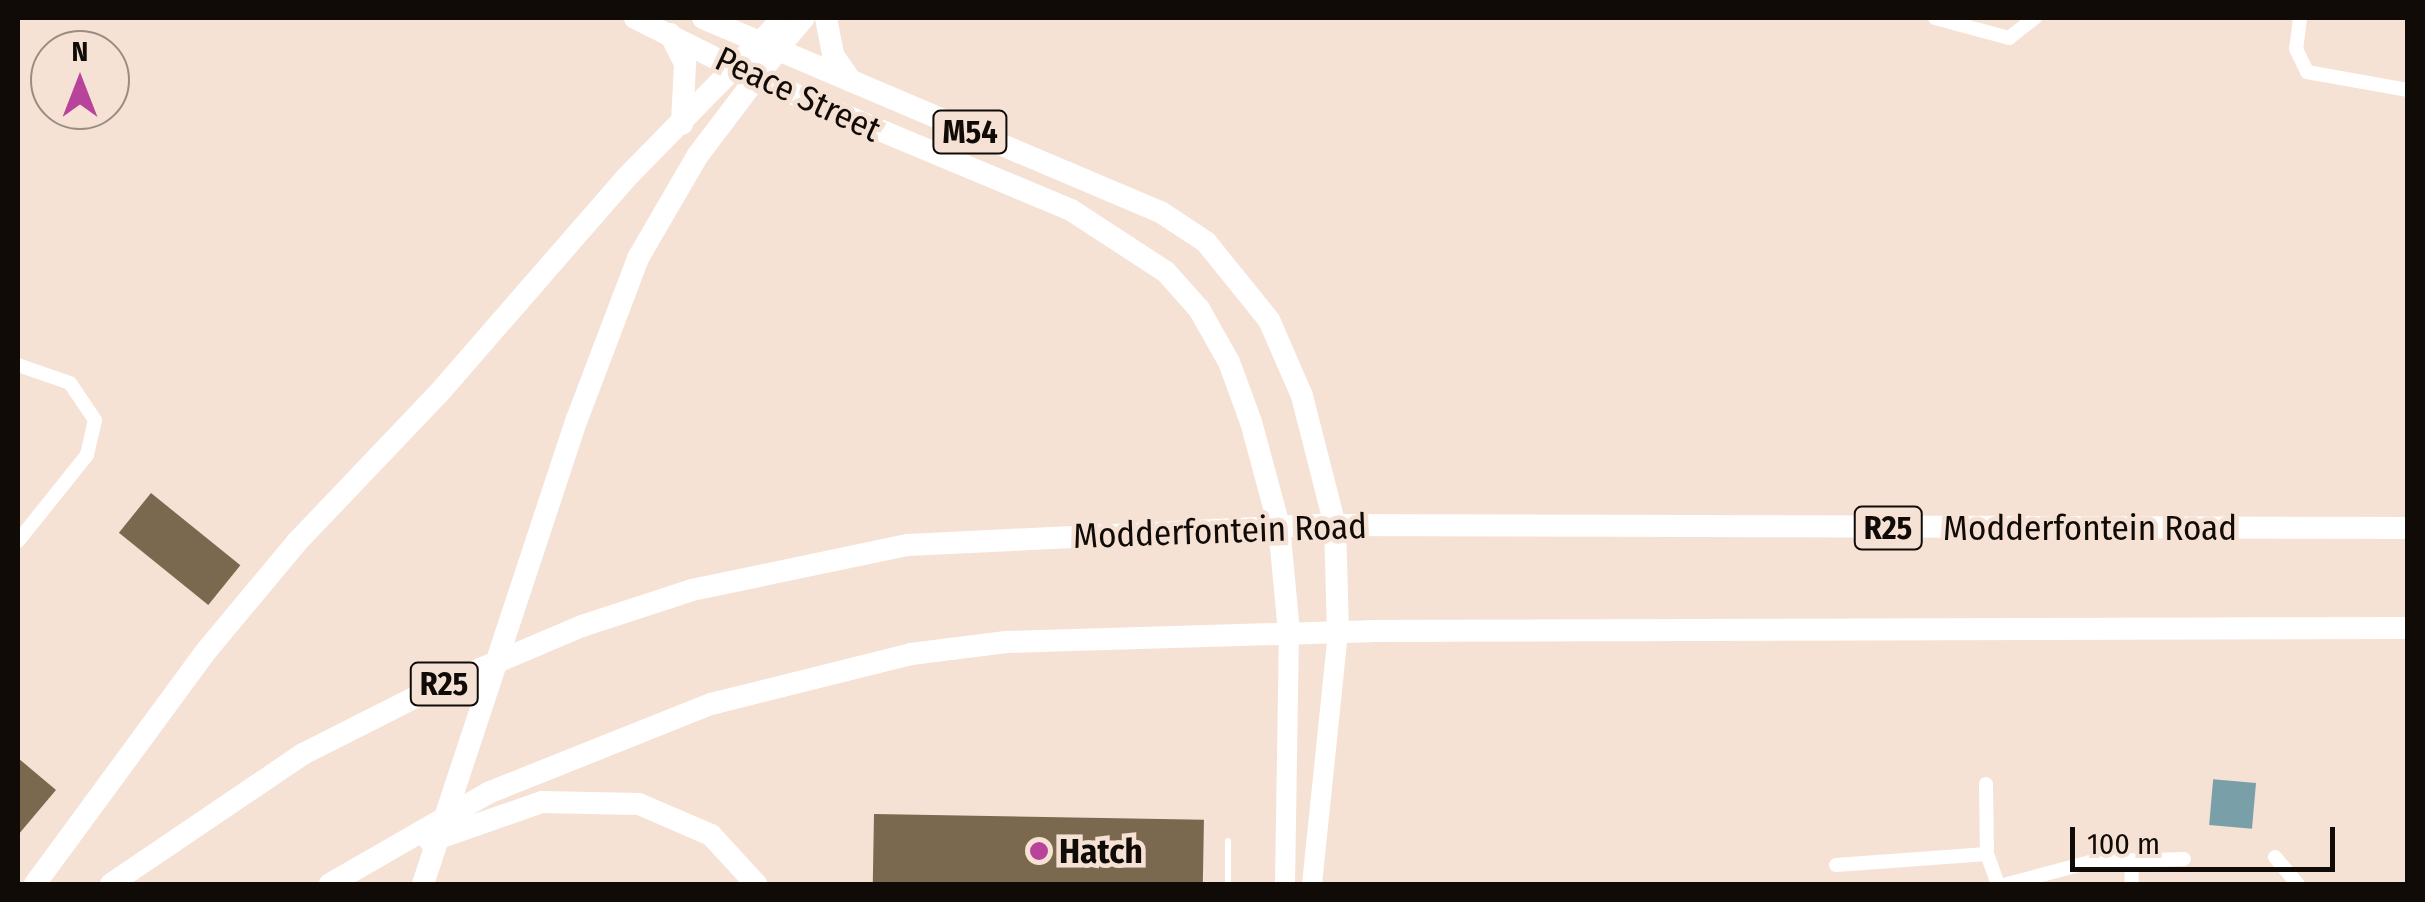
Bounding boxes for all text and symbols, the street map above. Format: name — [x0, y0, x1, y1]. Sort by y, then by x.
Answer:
north arrow — [30, 30, 130, 130]
text: N — [72, 35, 88, 68]
street label: Peace Street — [709, 38, 887, 150]
road number: M54 — [930, 105, 1010, 159]
road number: R25 — [1853, 501, 1923, 555]
street label: Modderfontein Road — [1072, 505, 1368, 557]
street label: Modderfontein Road — [1943, 507, 2237, 549]
road number: R25 — [409, 657, 479, 711]
scale bar — [2075, 807, 2340, 869]
text: 100 m — [2087, 826, 2160, 862]
place label: Hatch — [1059, 830, 1143, 872]
marker: Hatch — [1028, 840, 1050, 862]

